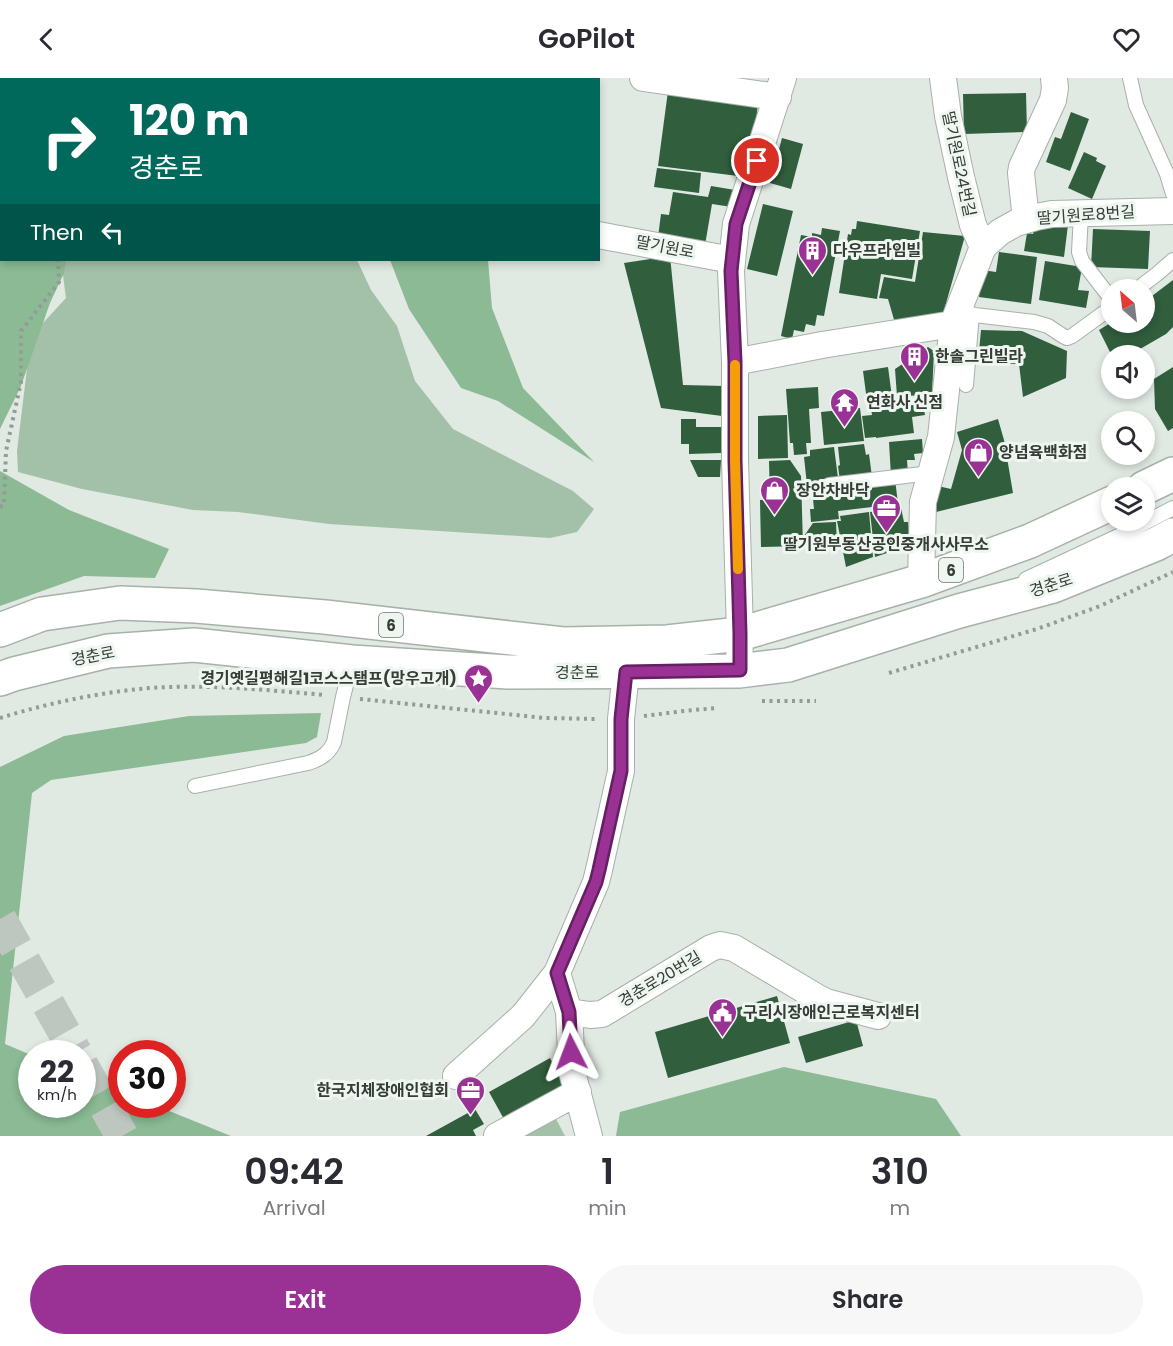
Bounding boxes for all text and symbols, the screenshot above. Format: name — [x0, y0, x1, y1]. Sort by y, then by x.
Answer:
text: GoPilot — [538, 20, 635, 57]
icon: back — [30, 23, 63, 56]
icon: heart — [1110, 23, 1143, 56]
text: 120 m — [129, 91, 250, 150]
icon: right — [30, 102, 108, 180]
street label: 딸기원로24번길 — [937, 109, 981, 219]
pin — [731, 135, 782, 186]
icon: arrive — [740, 144, 773, 177]
text: 경춘로 — [129, 149, 204, 186]
street label: 딸기원로8번길 — [1036, 200, 1136, 230]
icon: left — [96, 216, 129, 249]
text: Then — [30, 217, 84, 248]
street label: 딸기원로 — [634, 230, 696, 264]
building icon: 다우프라임빌 — [796, 234, 828, 276]
place label: 다우프라임빌 — [833, 239, 921, 262]
north arrow — [1101, 279, 1155, 333]
map controls — [1101, 279, 1155, 531]
building icon: 한솔그린빌라 — [898, 340, 930, 382]
place label: 한솔그린빌라 — [935, 345, 1024, 368]
button: sound — [1101, 345, 1155, 399]
temple icon: 연화사 신점 — [829, 386, 861, 428]
place label: 연화사 신점 — [866, 391, 943, 414]
button: search — [1101, 411, 1155, 465]
shop icon: 양념육백화점 — [962, 436, 994, 478]
place label: 양념육백화점 — [999, 441, 1087, 464]
shop icon: 장안차바닥 — [759, 474, 791, 516]
button: layers — [1101, 477, 1155, 531]
place label: 장안차바닥 — [796, 479, 870, 502]
office icon: 딸기원부동산공인중개사사무소 — [870, 492, 902, 534]
place label: 딸기원부동산공인중개사사무소 — [783, 533, 989, 556]
road number: 6 — [939, 558, 963, 582]
street label: 경춘로 — [1026, 567, 1076, 603]
road number: 6 — [379, 613, 403, 637]
street label: 경춘로 — [69, 640, 117, 672]
street label: 경춘로 — [555, 661, 599, 684]
place icon: 경기옛길평해길1코스스탬프(망우고개) — [462, 662, 494, 704]
place label: 경기옛길평해길1코스스탬프(망우고개) — [200, 667, 457, 690]
street label: 경춘로20번길 — [614, 945, 706, 1013]
public building icon: 구리시장애인근로복지센터 — [706, 996, 738, 1038]
place label: 구리시장애인근로복지센터 — [743, 1001, 920, 1024]
position arrow — [539, 1020, 603, 1084]
speed limit sign: 30 — [108, 1040, 186, 1118]
text: 22 — [40, 1050, 74, 1093]
office icon: 한국지체장애인협회 — [454, 1074, 486, 1116]
place label: 한국지체장애인협회 — [317, 1079, 449, 1102]
text: km/h — [37, 1084, 77, 1105]
text: 09:42 — [244, 1146, 344, 1197]
text: 1 — [601, 1146, 614, 1197]
text: 310 — [871, 1146, 929, 1197]
text: Arrival — [263, 1194, 326, 1222]
text: min — [588, 1194, 627, 1222]
text: m — [889, 1194, 910, 1222]
button: Exit — [30, 1265, 581, 1334]
button: Share — [593, 1265, 1143, 1334]

